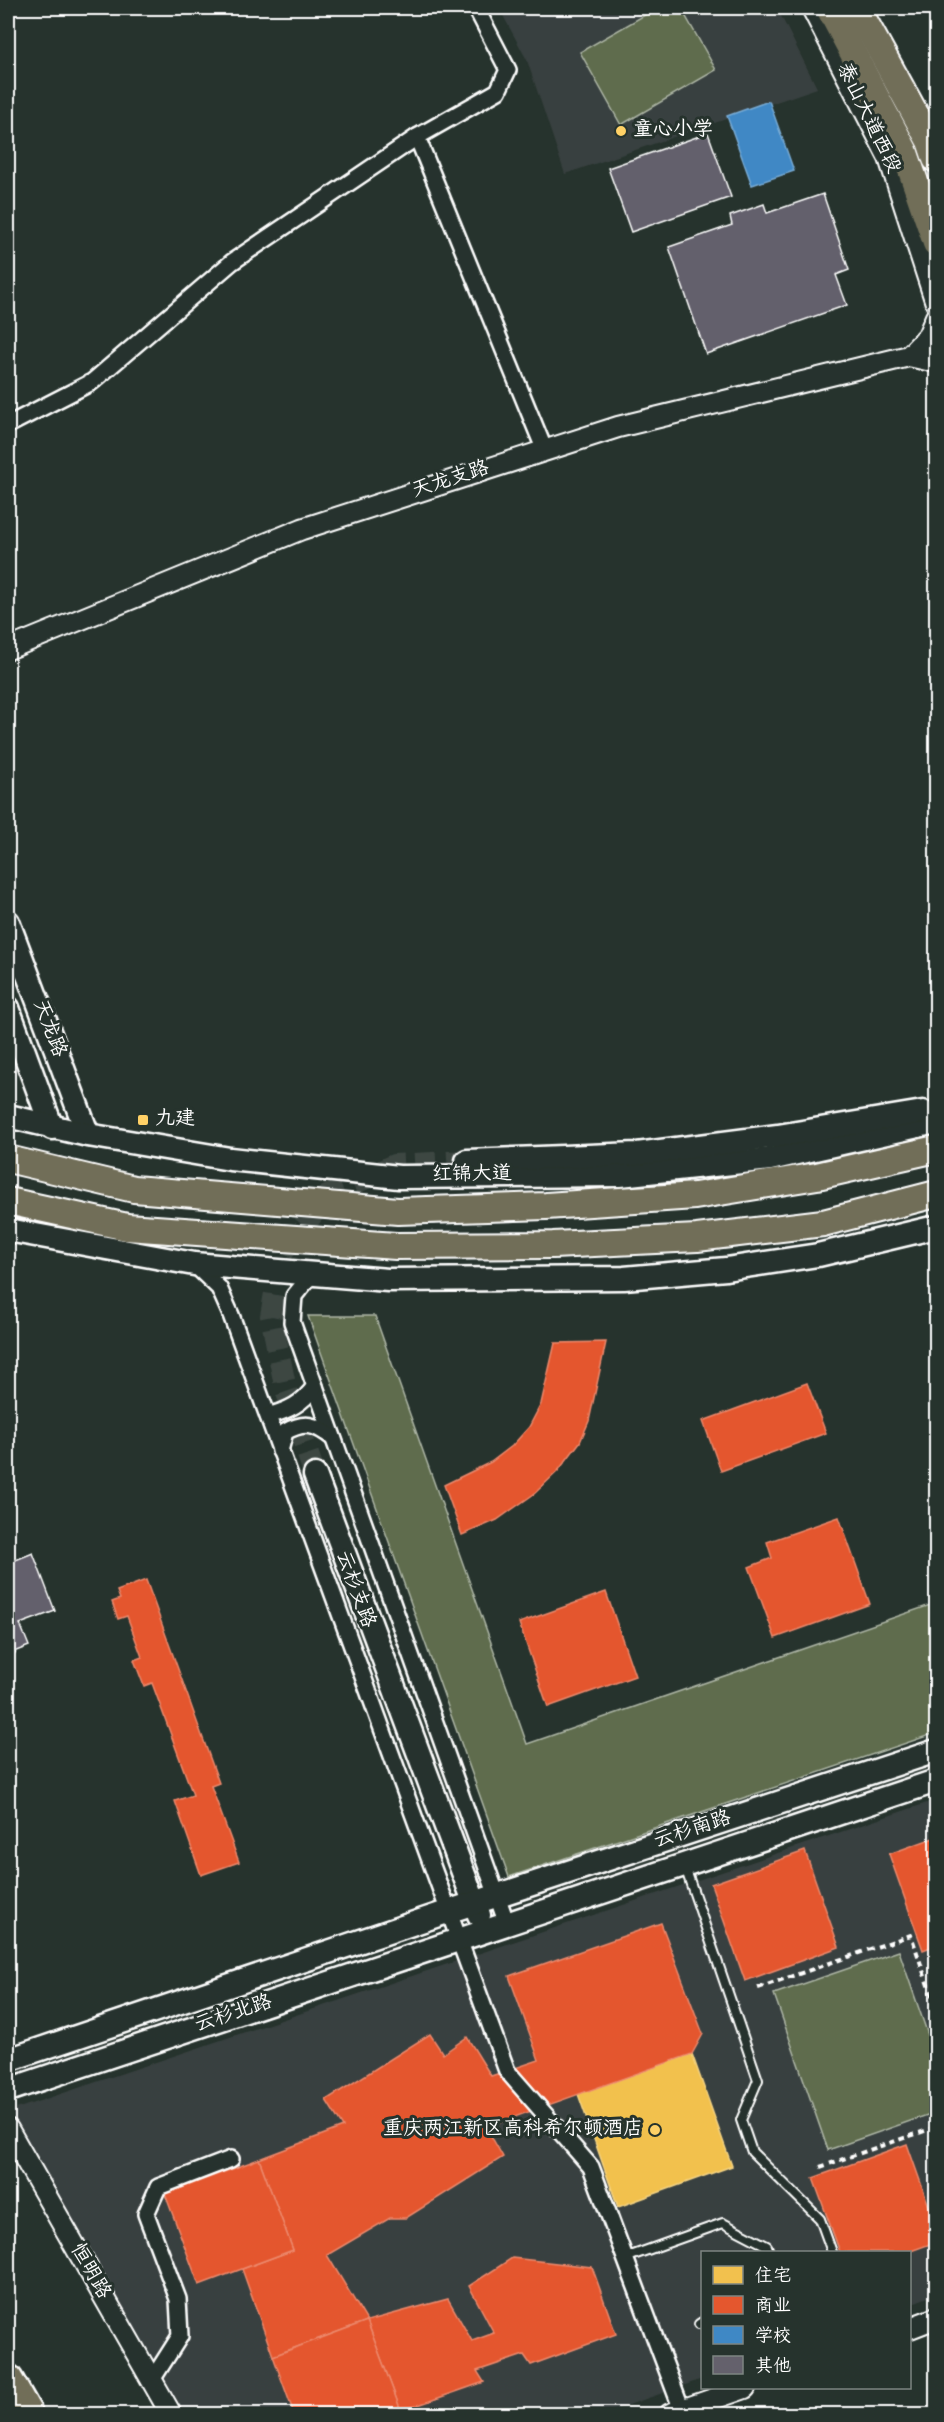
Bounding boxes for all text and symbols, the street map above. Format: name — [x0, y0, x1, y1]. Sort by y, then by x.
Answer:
street label: 泰山大道西段 — [830, 59, 905, 178]
place label: 童心小学 — [633, 118, 713, 143]
marker: 童心小学 — [614, 124, 628, 138]
street label: 天龙支路 — [409, 455, 494, 504]
street label: 天龙路 — [27, 996, 72, 1062]
place label: 九建 — [155, 1107, 195, 1132]
marker: 九建 — [136, 1113, 150, 1127]
street label: 红锦大道 — [432, 1162, 512, 1188]
street label: 云杉支路 — [330, 1548, 381, 1632]
street label: 云杉南路 — [651, 1805, 736, 1854]
street label: 云杉北路 — [192, 1989, 277, 2038]
place label: 重庆两江新区高科希尔顿酒店 — [383, 2117, 643, 2142]
marker: 重庆两江新区高科希尔顿酒店 — [648, 2123, 662, 2137]
street label: 恒明路 — [64, 2239, 116, 2305]
legend — [701, 2251, 911, 2389]
text: 住宅 — [755, 2266, 791, 2288]
text: 商业 — [755, 2296, 791, 2318]
text: 学校 — [755, 2326, 791, 2348]
text: 其他 — [755, 2356, 791, 2378]

